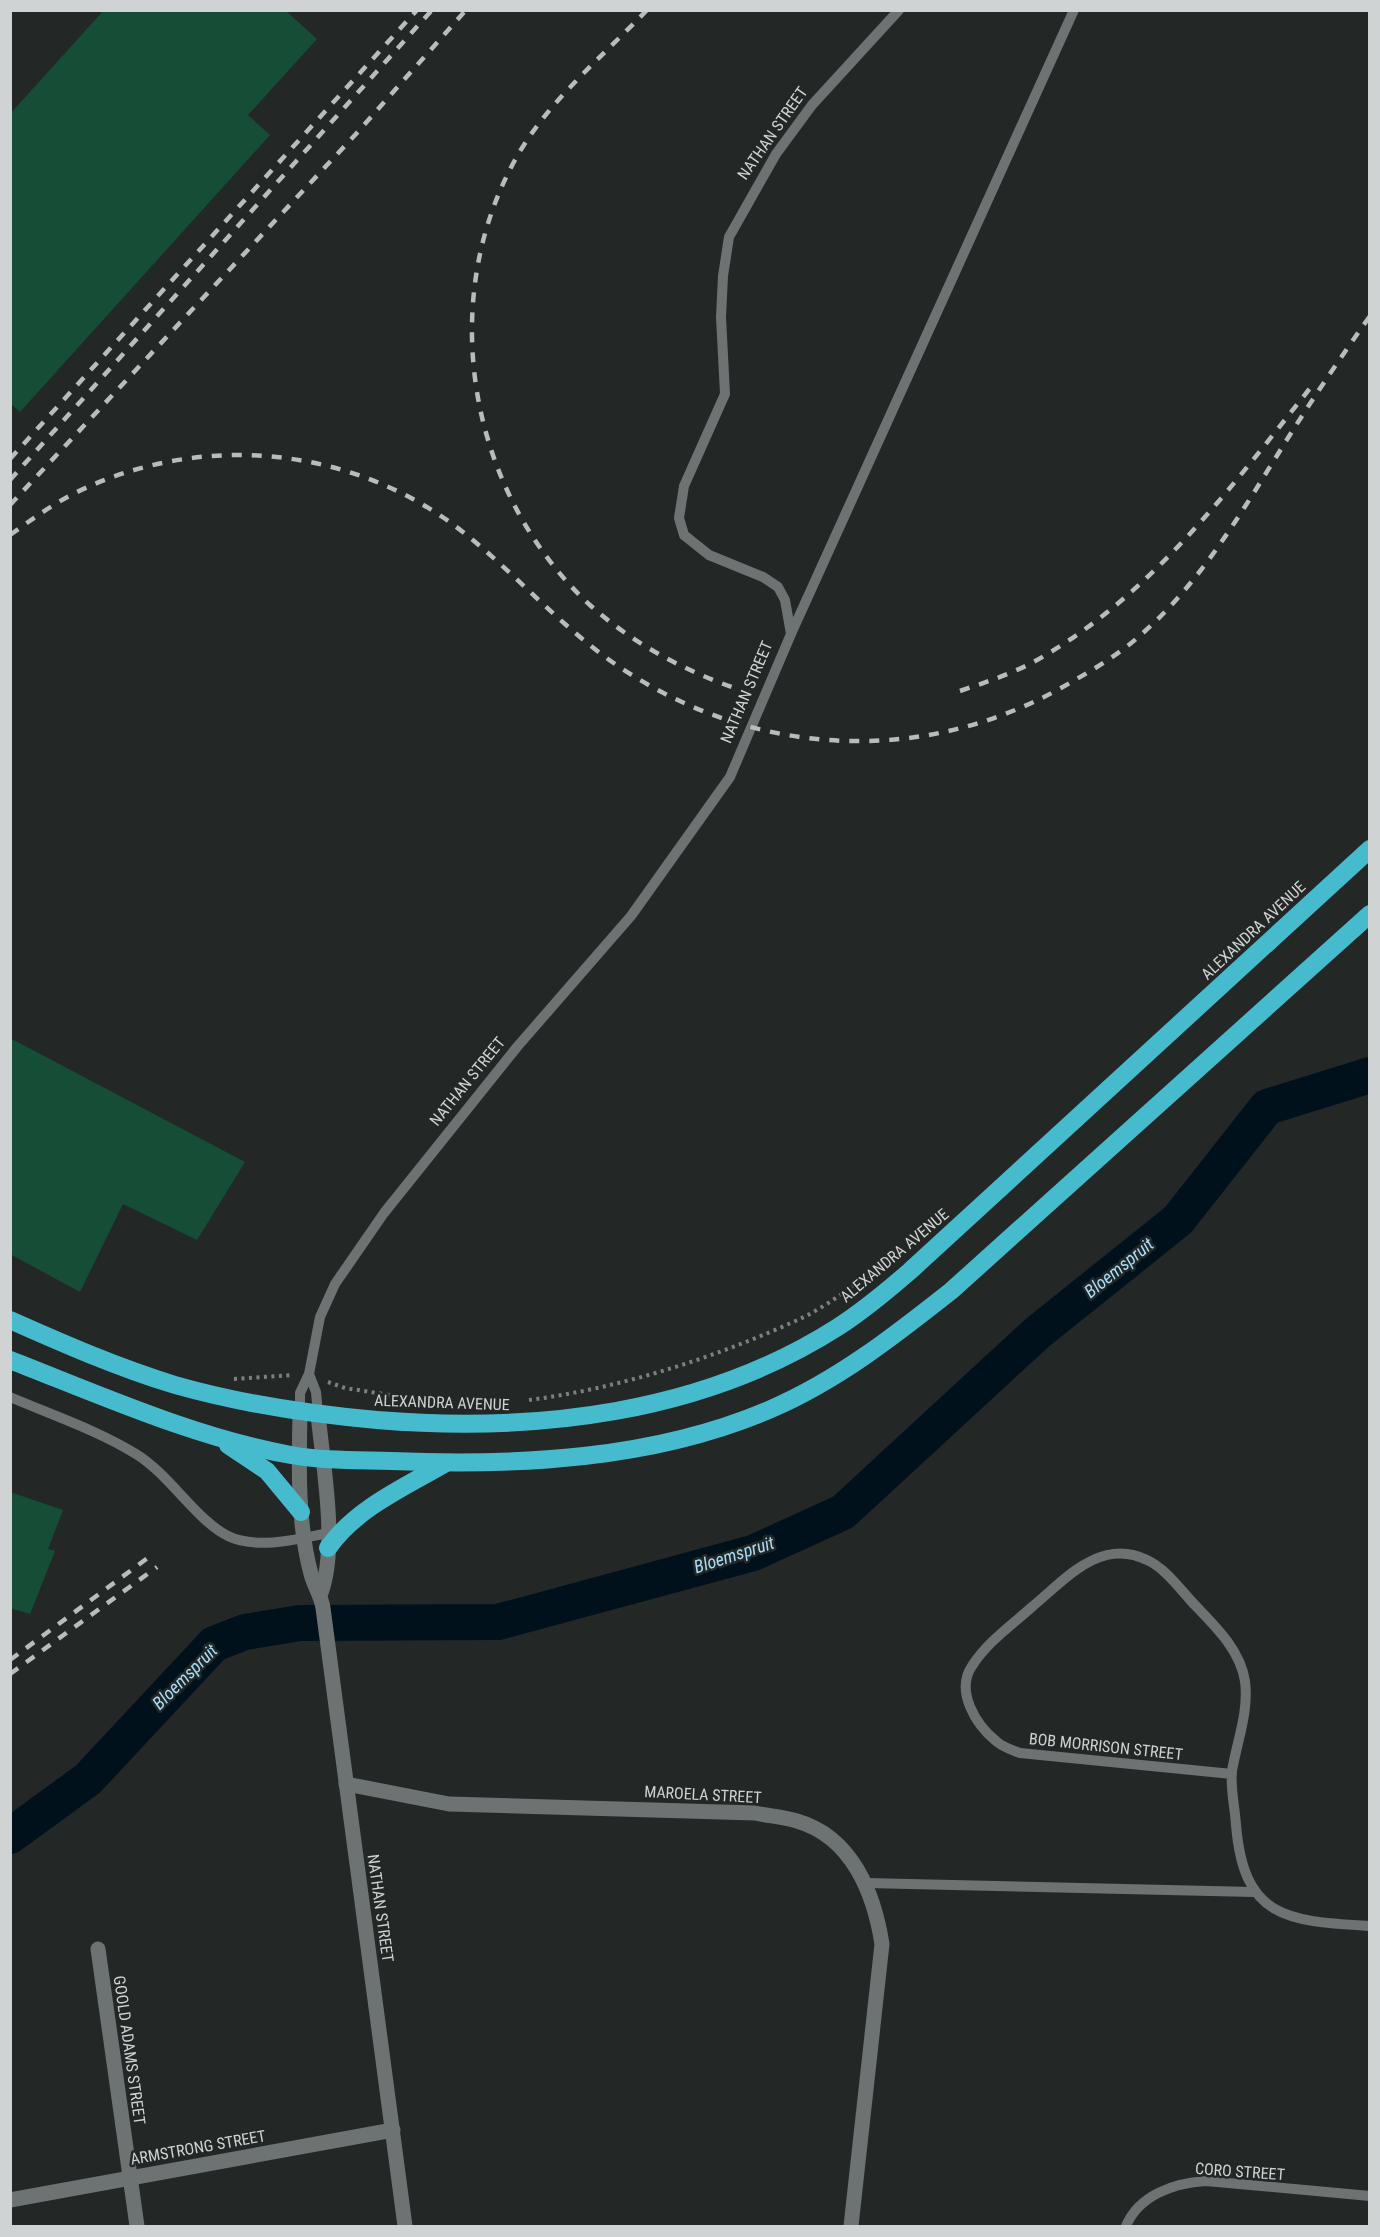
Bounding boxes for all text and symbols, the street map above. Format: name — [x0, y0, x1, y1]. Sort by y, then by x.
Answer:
street label: NATHAN STREET — [733, 83, 811, 183]
street label: NATHAN STREET — [716, 638, 776, 746]
street label: ALEXANDRA AVENUE — [1197, 877, 1309, 984]
street label: NATHAN STREET — [426, 1033, 509, 1130]
street label: ALEXANDRA AVENUE — [836, 1204, 952, 1306]
water label: Bloemspruit — [1080, 1233, 1158, 1302]
street label: ALEXANDRA AVENUE — [374, 1391, 510, 1414]
water label: Bloemspruit — [691, 1531, 777, 1577]
water label: Bloemspruit — [148, 1639, 222, 1713]
street label: BOB MORRISON STREET — [1028, 1729, 1184, 1764]
street label: MAROELA STREET — [644, 1782, 762, 1807]
street label: NATHAN STREET — [364, 1853, 397, 1963]
street label: GOOLD ADAMS STREET — [110, 1974, 149, 2126]
street label: ARMSTRONG STREET — [129, 2126, 267, 2169]
street label: CORO STREET — [1194, 2159, 1286, 2184]

